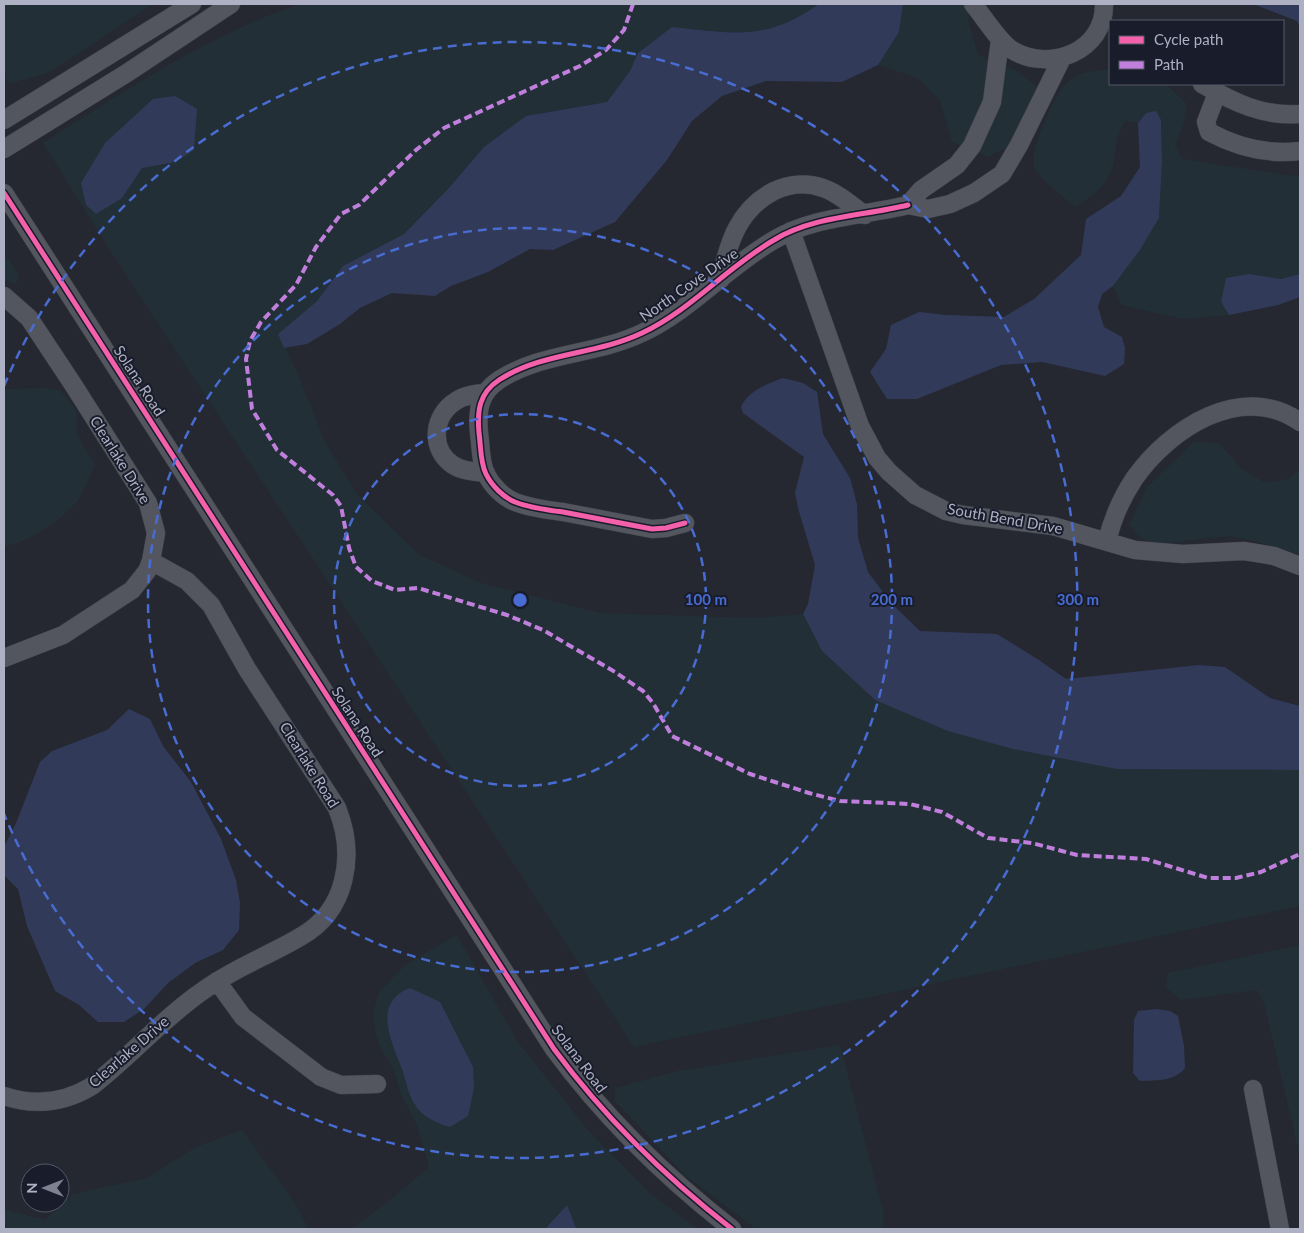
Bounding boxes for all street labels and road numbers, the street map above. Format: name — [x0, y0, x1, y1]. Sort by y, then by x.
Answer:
street label: North Cove Drive — [636, 244, 741, 325]
street label: Solana Road — [110, 342, 169, 419]
street label: Clearlake Drive — [87, 412, 155, 507]
street label: South Bend Drive — [946, 499, 1064, 537]
street label: Solana Road — [328, 683, 387, 760]
street label: Clearlake Road — [276, 718, 343, 811]
street label: Clearlake Drive — [85, 1012, 172, 1091]
street label: Solana Road — [548, 1021, 611, 1096]

